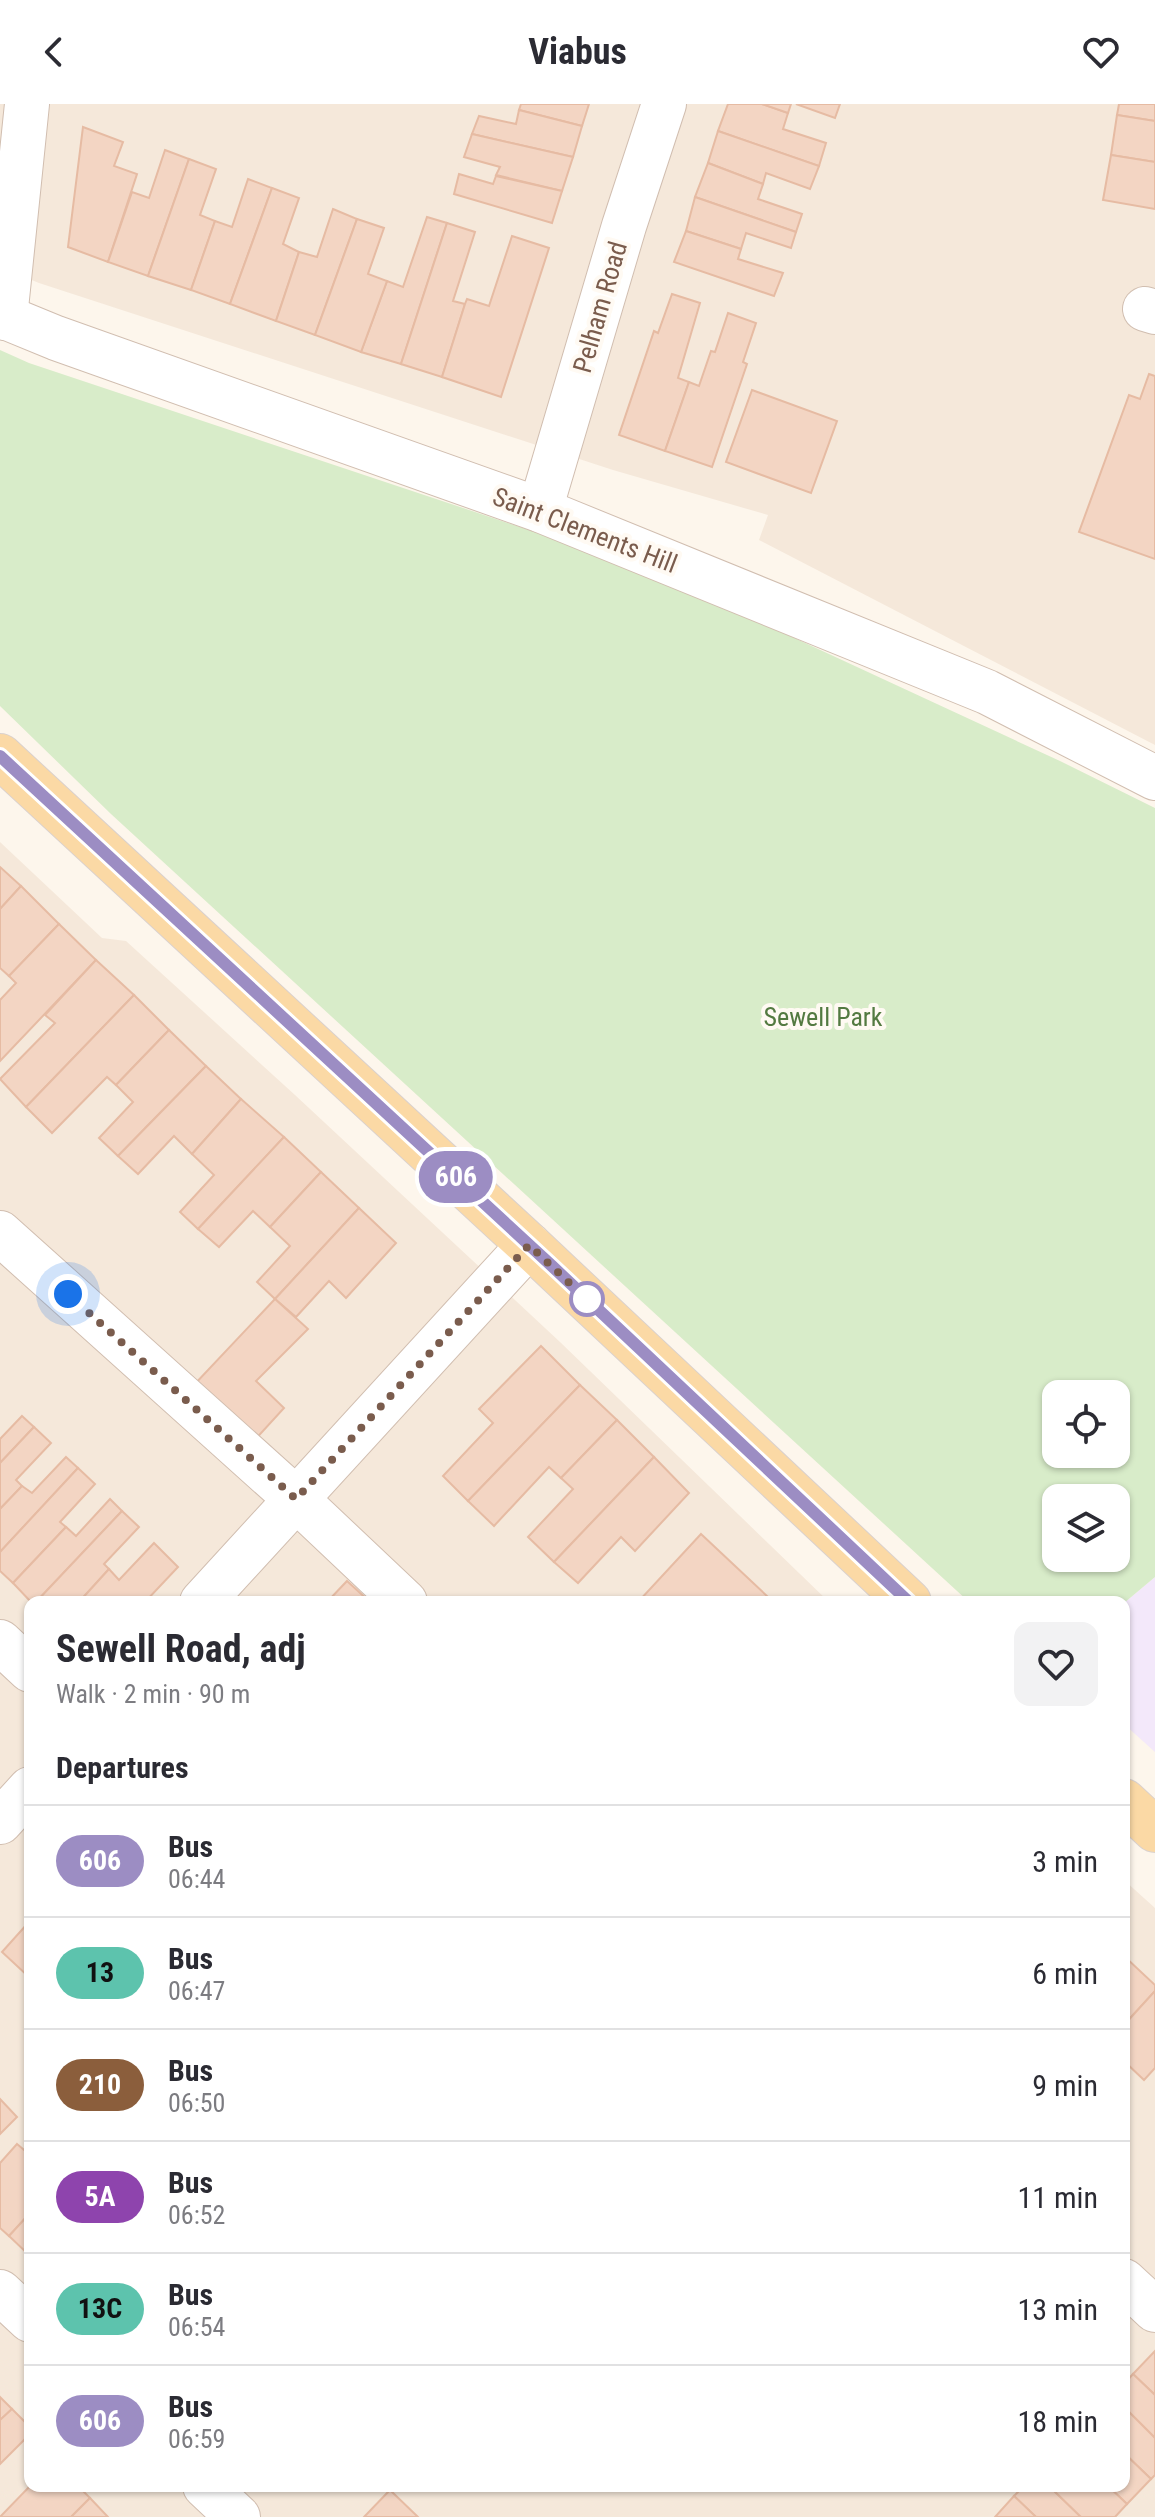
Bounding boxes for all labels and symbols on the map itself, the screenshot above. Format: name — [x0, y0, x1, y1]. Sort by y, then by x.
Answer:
street label: Pelham Road — [567, 238, 633, 376]
street label: Saint Clements Hill — [489, 481, 681, 579]
park label: Sewell Park — [763, 1002, 883, 1032]
line badge: 606 — [410, 1151, 502, 1203]
your location — [48, 1274, 88, 1314]
unlabelled marker — [570, 1282, 604, 1316]

